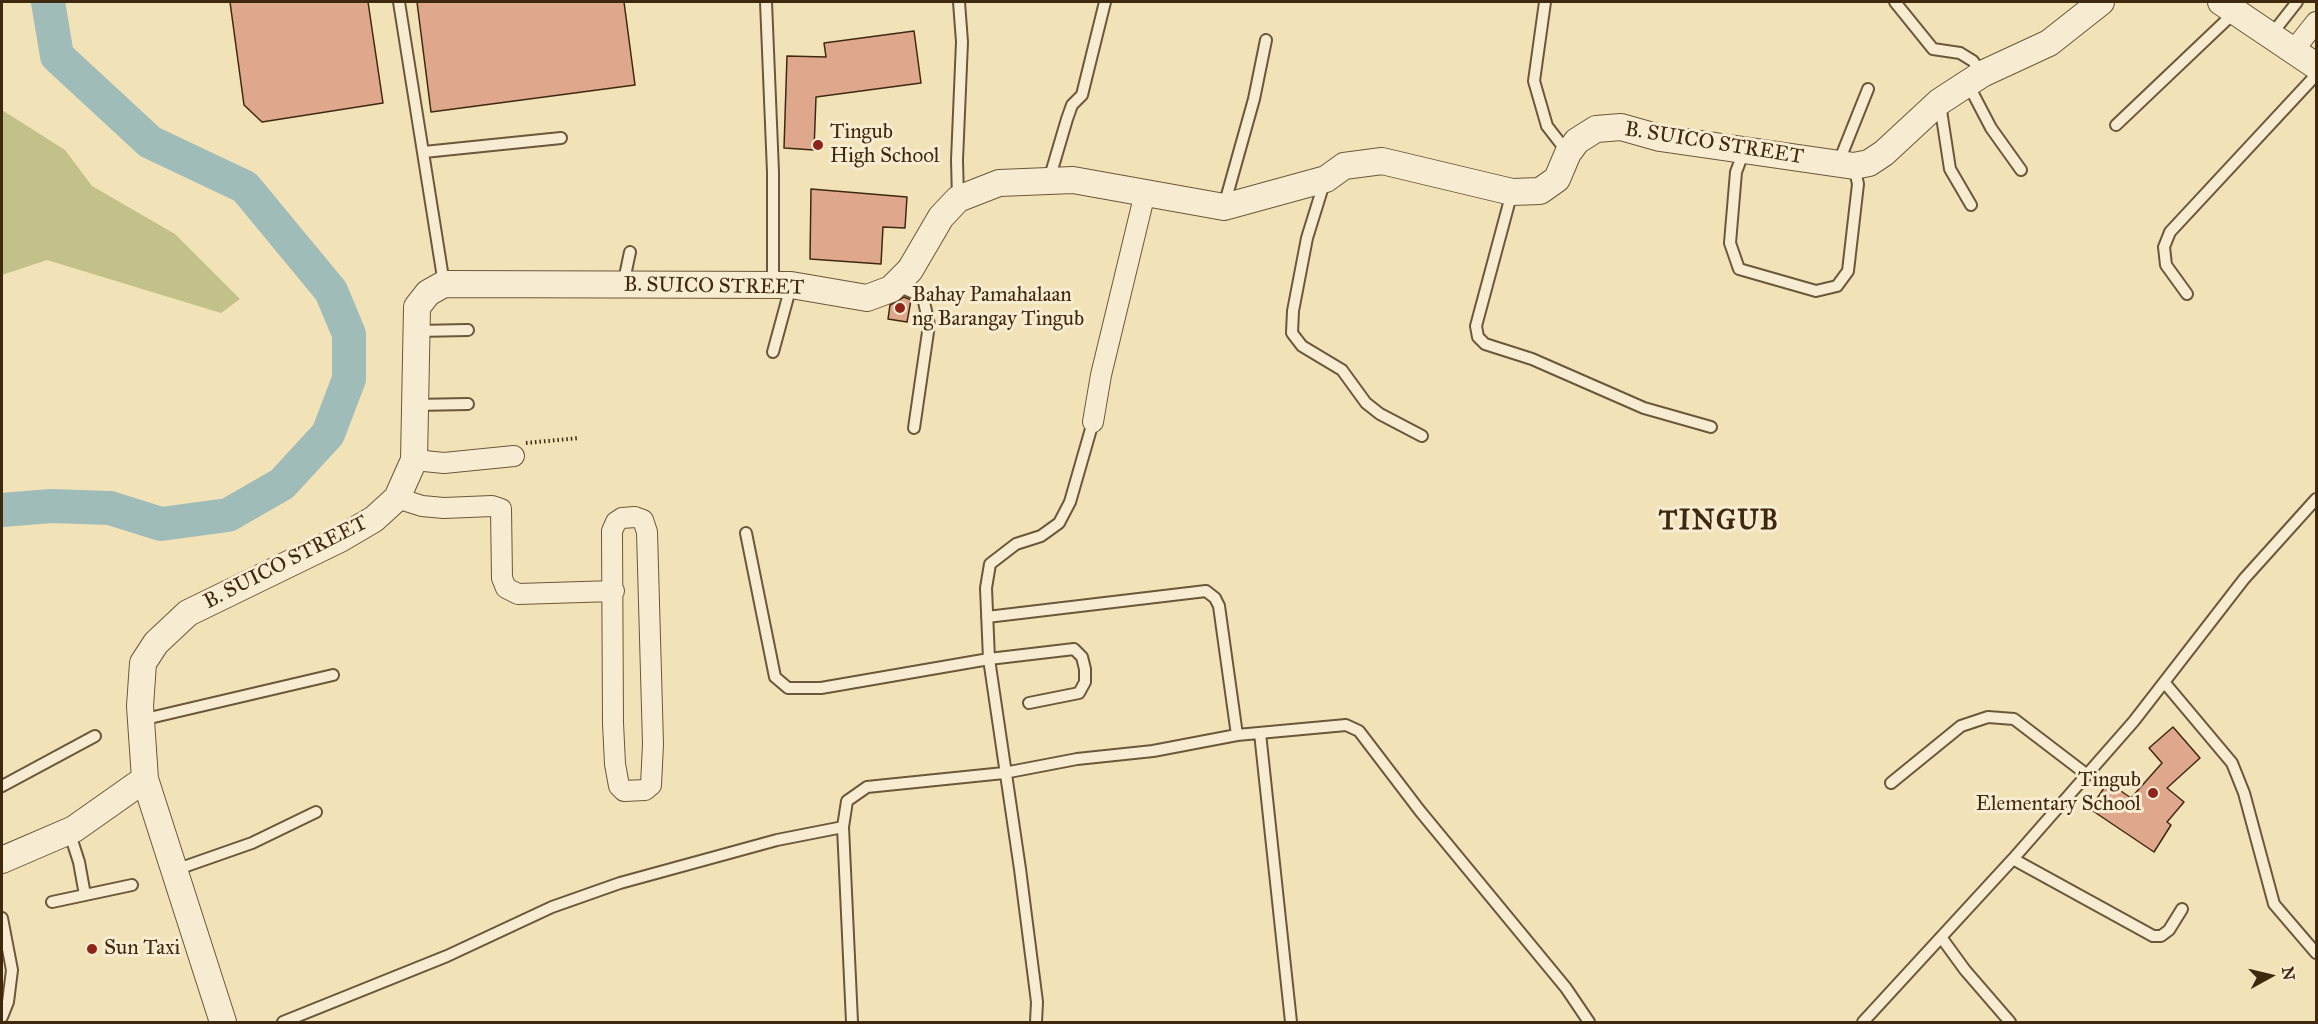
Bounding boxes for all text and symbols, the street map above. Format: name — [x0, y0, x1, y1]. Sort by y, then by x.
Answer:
street label: B. SUICO STREET — [1623, 117, 1805, 171]
place label: Tingub High School — [830, 120, 940, 170]
marker: Tingub High School — [811, 138, 825, 152]
street label: B. SUICO STREET — [623, 273, 805, 301]
place label: Bahay Pamahalaan ng Barangay Tingub — [912, 283, 1084, 333]
marker: Bahay Pamahalaan ng Barangay Tingub — [893, 301, 907, 315]
district label: TINGUB — [1659, 506, 1779, 538]
street label: B. SUICO STREET — [200, 511, 372, 615]
place label: Tingub Elementary School — [1976, 768, 2141, 818]
marker: Tingub Elementary School — [2146, 786, 2160, 800]
place label: Sun Taxi — [104, 936, 180, 962]
marker: Sun Taxi — [85, 942, 99, 956]
north arrow — [2240, 946, 2300, 1006]
text: N — [2278, 965, 2299, 981]

